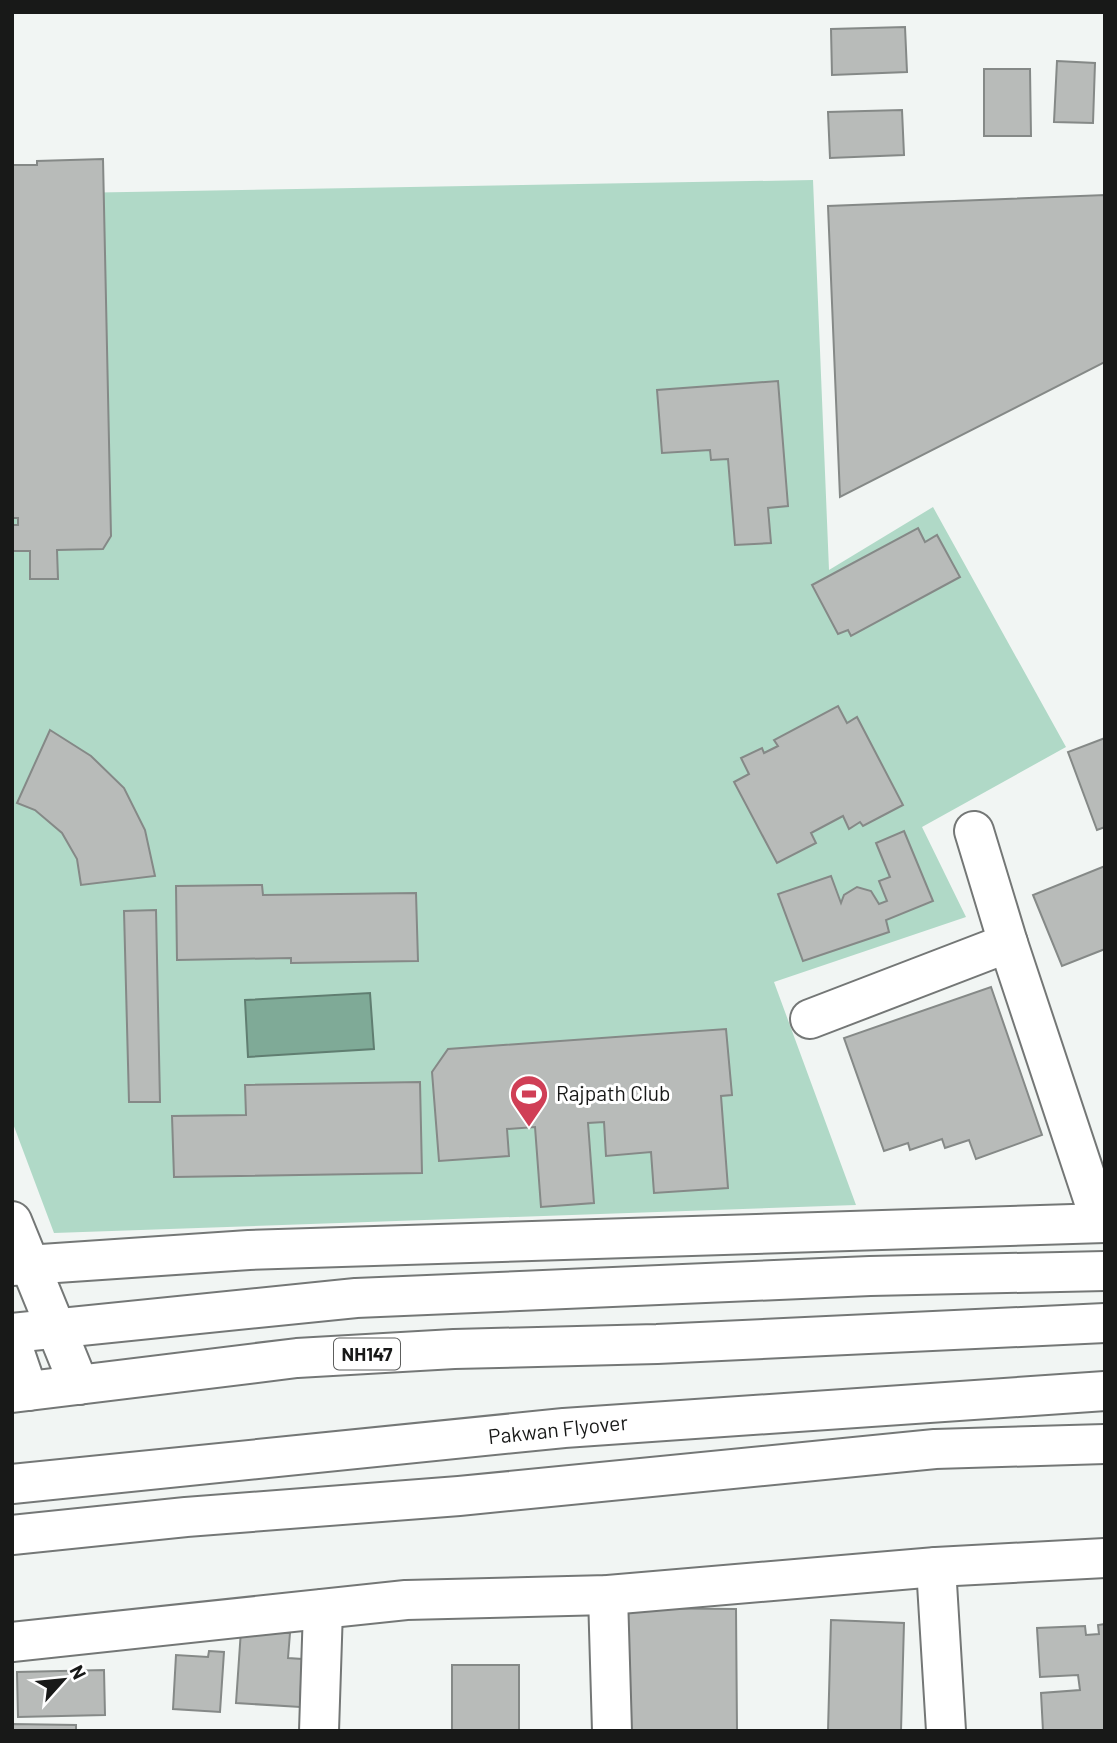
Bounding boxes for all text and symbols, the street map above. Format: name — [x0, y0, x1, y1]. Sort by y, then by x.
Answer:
sports icon: Rajpath Club — [508, 1073, 550, 1128]
place label: Rajpath Club — [556, 1080, 670, 1105]
road number: NH147 — [334, 1338, 400, 1370]
street label: Pakwan Flyover — [487, 1409, 629, 1448]
north arrow — [28, 1645, 98, 1715]
text: N — [65, 1661, 92, 1683]

